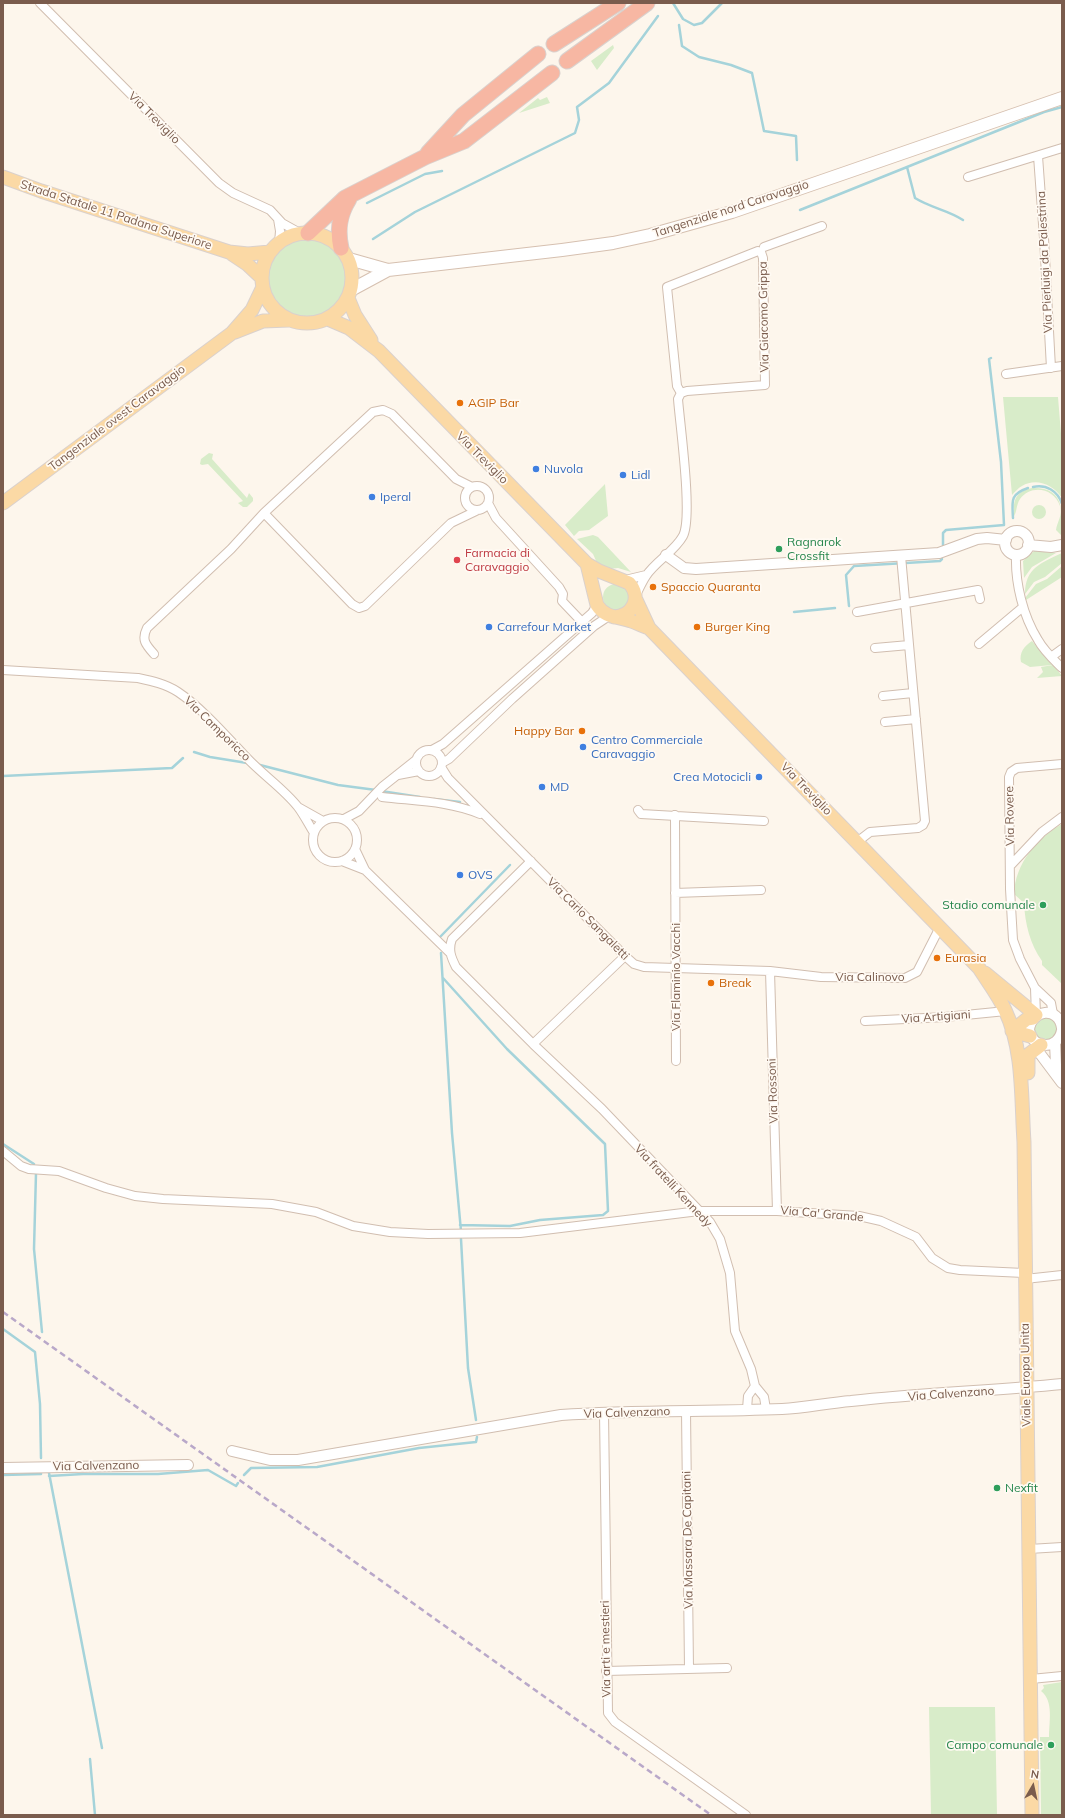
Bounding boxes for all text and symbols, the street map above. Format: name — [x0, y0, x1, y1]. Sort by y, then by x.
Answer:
street label: Via Treviglio — [125, 89, 183, 147]
street label: Strada Statale 11 Padana Superiore — [18, 177, 214, 253]
street label: Tangenziale nord Caravaggio — [651, 177, 811, 241]
street label: Via Pierluigi da Palestrina — [1034, 191, 1056, 333]
street label: Via Giacomo Grippa — [756, 261, 772, 373]
street label: Tangenziale ovest Caravaggio — [46, 362, 188, 474]
place label: AGIP Bar — [468, 396, 519, 410]
marker: AGIP Bar — [455, 398, 465, 408]
street label: Via Treviglio — [453, 429, 511, 487]
place label: Nuvola — [544, 462, 583, 476]
marker: Nuvola — [531, 464, 541, 474]
place label: Lidl — [631, 468, 650, 482]
marker: Lidl — [618, 470, 628, 480]
place label: Iperal — [380, 490, 411, 504]
marker: Iperal — [367, 492, 377, 502]
place label: Ragnarok Crossfit — [787, 535, 841, 563]
marker: Ragnarok Crossfit — [774, 544, 784, 554]
place label: Farmacia di Caravaggio — [465, 546, 530, 574]
marker: Farmacia di Caravaggio — [452, 555, 462, 565]
place label: Spaccio Quaranta — [661, 580, 761, 594]
marker: Spaccio Quaranta — [648, 582, 658, 592]
place label: Carrefour Market — [497, 620, 591, 634]
place label: Burger King — [705, 620, 770, 634]
marker: Carrefour Market — [484, 622, 494, 632]
marker: Burger King — [692, 622, 702, 632]
street label: Via Camporicco — [181, 694, 253, 764]
place label: Happy Bar — [514, 724, 574, 738]
marker: Happy Bar — [577, 726, 587, 736]
place label: Centro Commerciale Caravaggio — [591, 733, 703, 761]
marker: Centro Commerciale Caravaggio — [578, 742, 588, 752]
street label: Via Treviglio — [777, 760, 835, 818]
place label: Crea Motocicli — [673, 770, 751, 784]
marker: Crea Motocicli — [754, 772, 764, 782]
place label: MD — [550, 780, 569, 794]
marker: MD — [537, 782, 547, 792]
street label: Via Rovere — [1002, 786, 1018, 846]
place label: OVS — [468, 868, 493, 882]
marker: OVS — [455, 870, 465, 880]
street label: Via Carlo Sangaletti — [544, 875, 632, 963]
place label: Stadio comunale — [942, 898, 1035, 912]
marker: Stadio comunale — [1038, 900, 1048, 910]
street label: Via Flaminio Vacchi — [669, 923, 683, 1031]
place label: Eurasia — [945, 951, 986, 965]
marker: Eurasia — [932, 953, 942, 963]
street label: Via Calinovo — [835, 970, 905, 984]
place label: Break — [719, 976, 751, 990]
marker: Break — [706, 978, 716, 988]
street label: Via Artigiani — [901, 1007, 971, 1027]
street label: Via Rossoni — [765, 1058, 781, 1124]
street label: Via fratelli Kennedy — [631, 1142, 715, 1230]
street label: Via Ca' Grande — [780, 1203, 864, 1225]
street label: Viale Europa Unita — [1018, 1323, 1034, 1427]
street label: Via Calvenzano — [907, 1384, 995, 1404]
street label: Via Calvenzano — [583, 1404, 671, 1422]
street label: Via Calvenzano — [53, 1458, 139, 1474]
street label: Via Massara De Capitani — [680, 1471, 696, 1609]
place label: Nexfit — [1005, 1481, 1038, 1495]
marker: Nexfit — [992, 1483, 1002, 1493]
street label: Via arti e mestieri — [598, 1600, 614, 1698]
place label: Campo comunale — [946, 1738, 1043, 1752]
marker: Campo comunale — [1046, 1740, 1056, 1750]
north arrow — [1013, 1766, 1053, 1806]
text: N — [1030, 1767, 1040, 1782]

